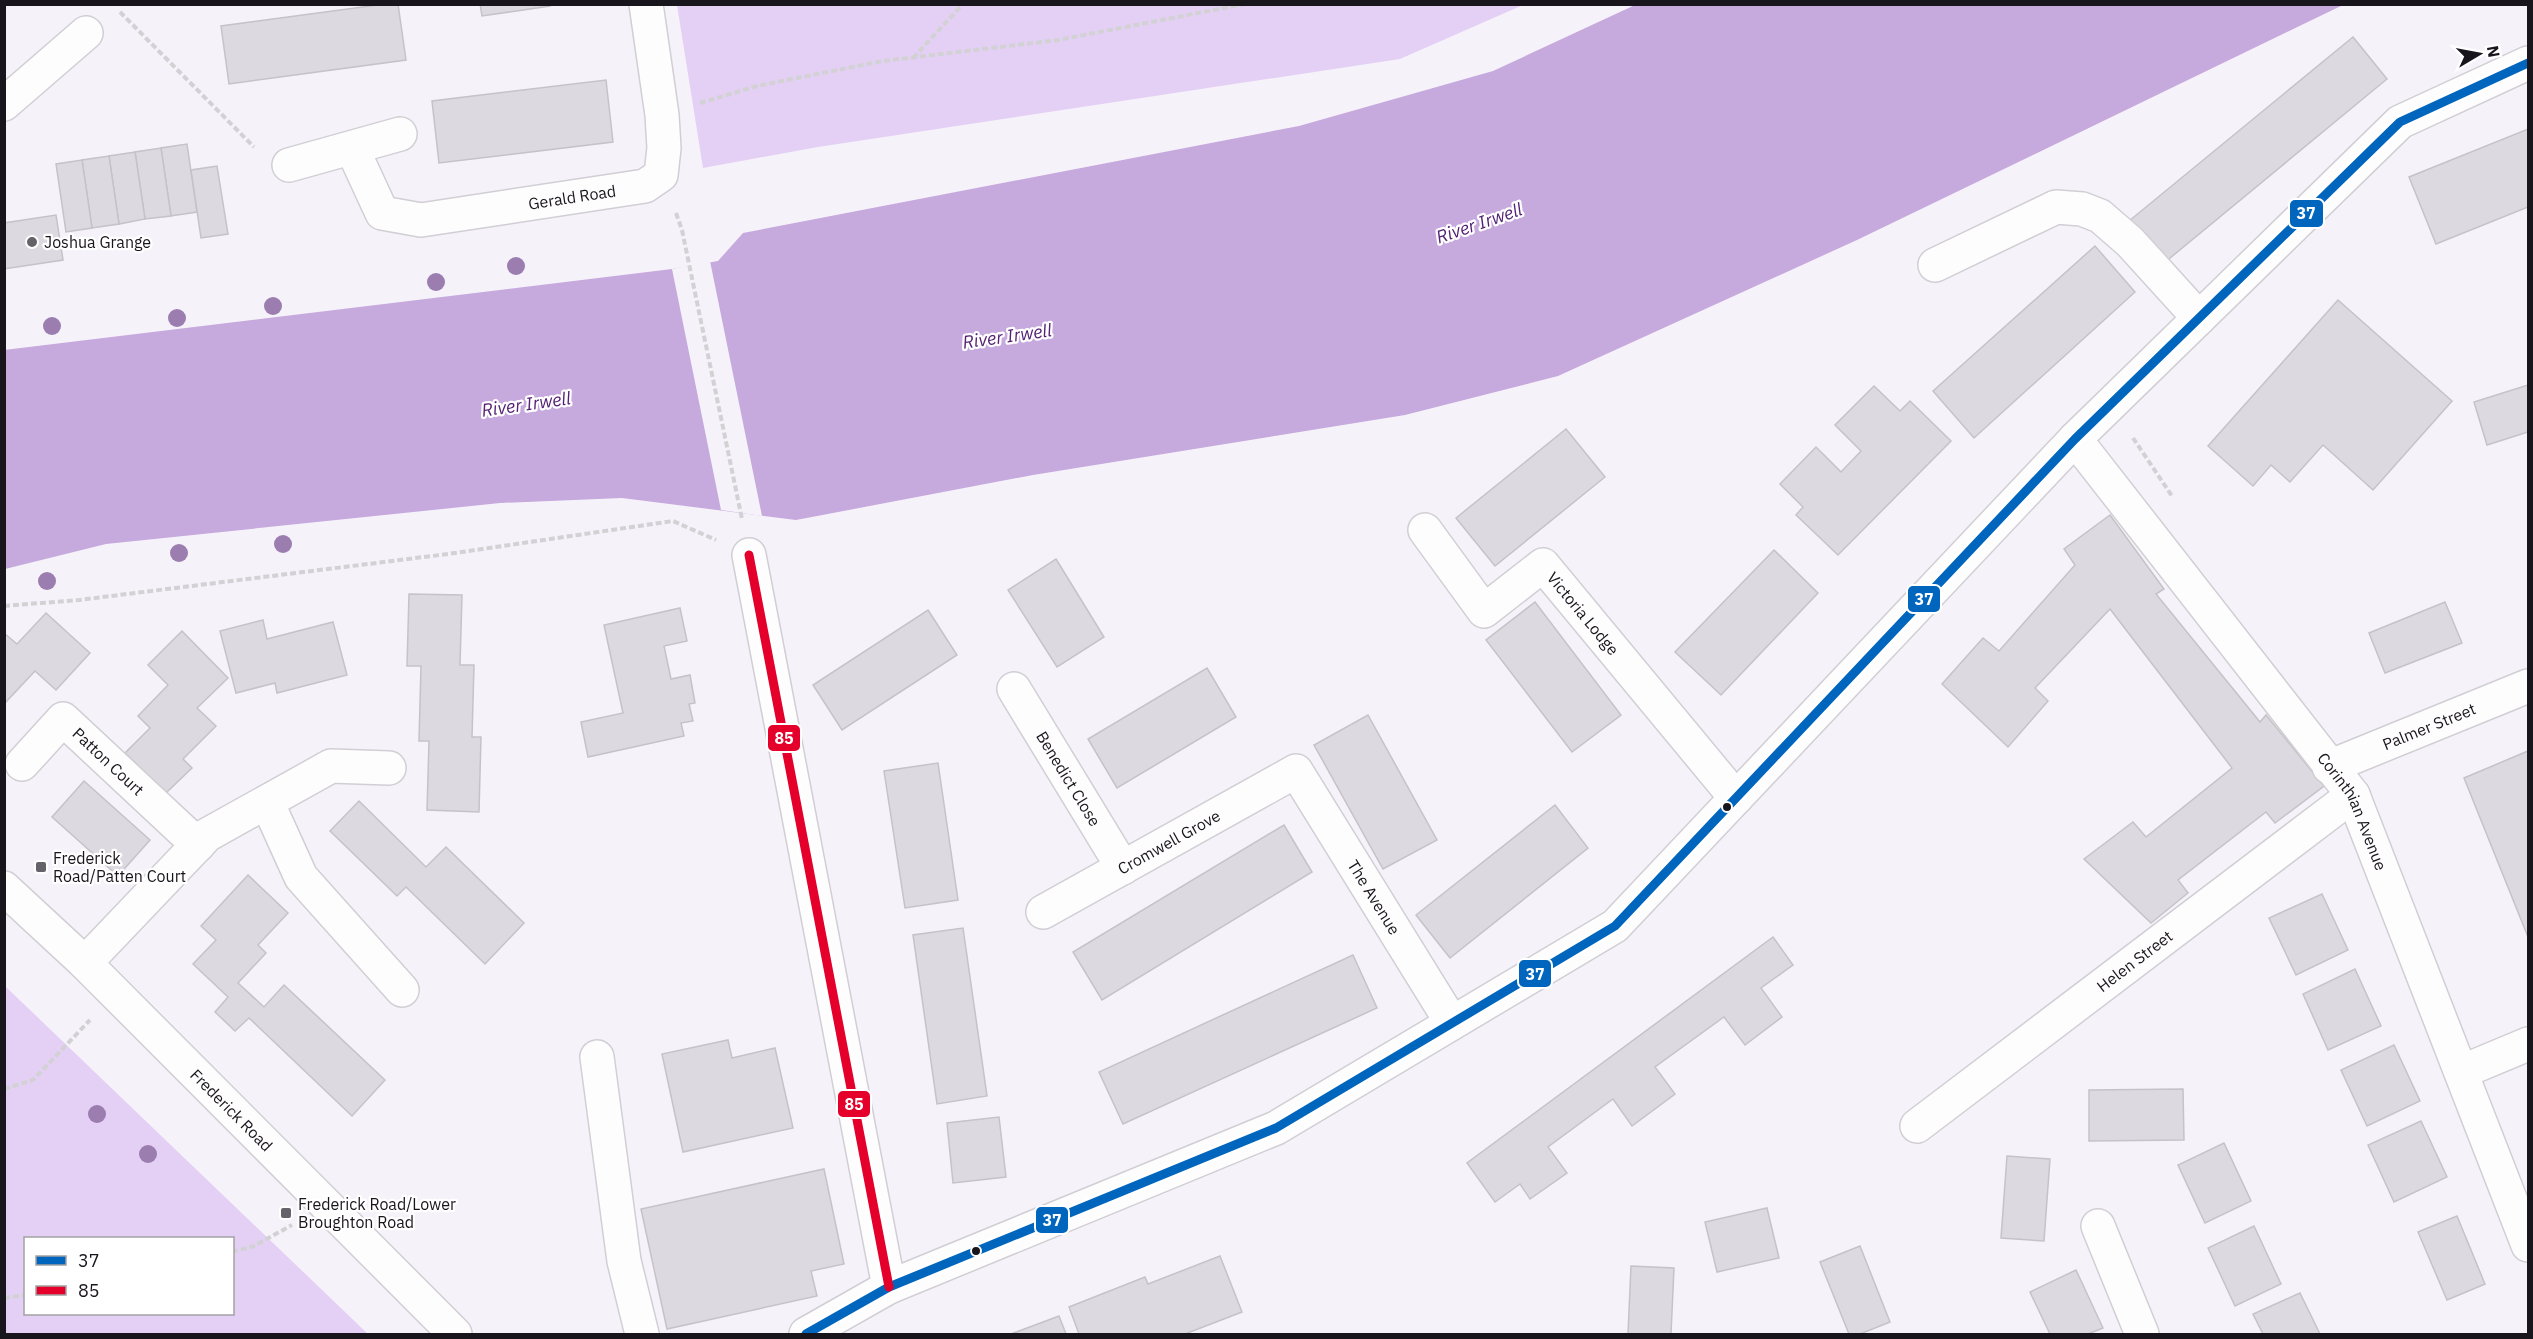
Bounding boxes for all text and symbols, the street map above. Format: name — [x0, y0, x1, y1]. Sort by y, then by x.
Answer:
north arrow — [2449, 24, 2509, 84]
text: N — [2483, 44, 2505, 59]
street label: Gerald Road — [527, 181, 617, 214]
water label: River Irwell — [1433, 197, 1525, 248]
line badge: 37 — [2289, 199, 2324, 228]
text: 37 — [2296, 203, 2316, 223]
place label: Joshua Grange — [44, 232, 151, 252]
marker: Joshua Grange — [25, 235, 39, 249]
water label: River Irwell — [961, 318, 1053, 354]
water label: River Irwell — [480, 386, 572, 422]
street label: Victoria Lodge — [1543, 568, 1623, 659]
line badge: 37 — [1907, 585, 1941, 613]
text: 37 — [1914, 589, 1934, 609]
street label: Palmer Street — [2380, 698, 2479, 754]
street label: Patton Court — [68, 723, 148, 800]
line badge: 85 — [767, 724, 801, 752]
street label: Benedict Close — [1032, 727, 1105, 830]
text: 85 — [774, 728, 794, 748]
street label: Corinthian Avenue — [2313, 748, 2391, 873]
unlabelled marker — [1721, 801, 1733, 813]
street label: Cromwell Grove — [1114, 805, 1224, 878]
place label: Frederick Road/Patten Court — [53, 848, 186, 886]
street label: The Avenue — [1343, 856, 1405, 938]
marker: Frederick Road/Patten Court — [34, 860, 48, 874]
street label: Helen Street — [2093, 926, 2176, 996]
line badge: 37 — [1518, 959, 1552, 988]
text: 37 — [1525, 964, 1545, 984]
street label: Frederick Road — [186, 1065, 277, 1155]
line badge: 85 — [837, 1090, 871, 1118]
text: 85 — [844, 1094, 864, 1114]
place label: Frederick Road/Lower Broughton Road — [298, 1194, 456, 1232]
marker: Frederick Road/Lower Broughton Road — [279, 1206, 293, 1220]
line badge: 37 — [1035, 1206, 1069, 1234]
text: 37 — [1042, 1210, 1062, 1230]
legend — [24, 1237, 234, 1315]
unlabelled marker — [970, 1245, 982, 1257]
text: 37 — [78, 1249, 100, 1272]
text: 85 — [78, 1279, 100, 1302]

